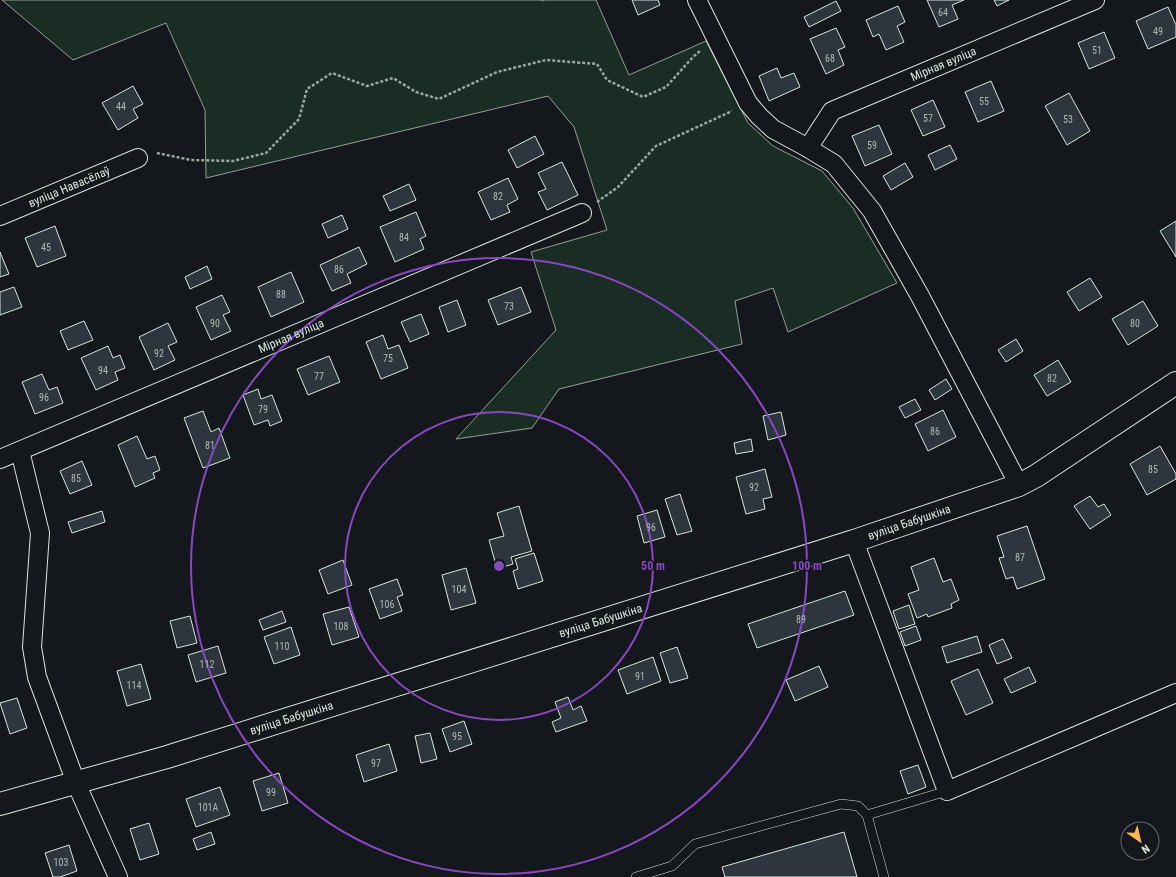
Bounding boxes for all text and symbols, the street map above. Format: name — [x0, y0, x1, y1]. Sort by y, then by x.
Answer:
house number: 64 — [938, 7, 948, 18]
house number: 49 — [1153, 26, 1163, 37]
street label: Мірная вуліца — [908, 44, 979, 84]
house number: 51 — [1092, 45, 1102, 56]
house number: 68 — [825, 53, 835, 64]
house number: 55 — [979, 96, 989, 107]
house number: 44 — [116, 101, 126, 112]
house number: 57 — [923, 113, 933, 124]
house number: 53 — [1063, 114, 1073, 125]
house number: 59 — [867, 140, 877, 151]
street label: вуліца Навасёлаў — [26, 164, 112, 210]
house number: 82 — [493, 191, 503, 202]
house number: 84 — [399, 232, 409, 243]
house number: 45 — [41, 242, 51, 253]
house number: 86 — [334, 264, 344, 275]
house number: 88 — [276, 289, 286, 300]
house number: 73 — [504, 301, 514, 312]
street label: Мірная вуліца — [256, 316, 326, 356]
house number: 90 — [210, 318, 220, 329]
house number: 80 — [1130, 318, 1140, 329]
house number: 92 — [154, 348, 164, 359]
house number: 75 — [383, 353, 393, 364]
house number: 94 — [98, 365, 108, 376]
house number: 77 — [314, 371, 324, 382]
house number: 82 — [1047, 373, 1057, 384]
house number: 96 — [39, 392, 49, 403]
house number: 79 — [258, 404, 268, 415]
house number: 86 — [930, 426, 940, 437]
house number: 81 — [205, 440, 215, 451]
house number: 85 — [1148, 464, 1158, 475]
house number: 85 — [71, 473, 81, 484]
house number: 92 — [749, 482, 759, 493]
street label: вуліца Бабушкіна — [866, 502, 953, 543]
house number: 96 — [646, 522, 656, 533]
house number: 87 — [1015, 552, 1025, 563]
centre of rings — [492, 559, 506, 573]
text: 50 m — [641, 559, 665, 573]
text: 100 m — [792, 559, 822, 573]
house number: 104 — [452, 584, 466, 595]
house number: 106 — [380, 599, 394, 610]
street label: вуліца Бабушкіна — [557, 601, 644, 640]
house number: 89 — [796, 614, 806, 625]
house number: 108 — [334, 621, 348, 632]
house number: 110 — [275, 641, 289, 652]
house number: 112 — [200, 659, 214, 670]
house number: 91 — [635, 671, 645, 682]
house number: 114 — [127, 680, 141, 691]
street label: вуліца Бабушкіна — [248, 698, 335, 738]
house number: 95 — [452, 731, 462, 742]
house number: 97 — [371, 758, 381, 769]
house number: 99 — [266, 787, 276, 798]
house number: 101А — [198, 802, 219, 813]
north arrow — [1120, 821, 1160, 861]
text: N — [1139, 842, 1152, 856]
house number: 103 — [54, 857, 68, 868]

